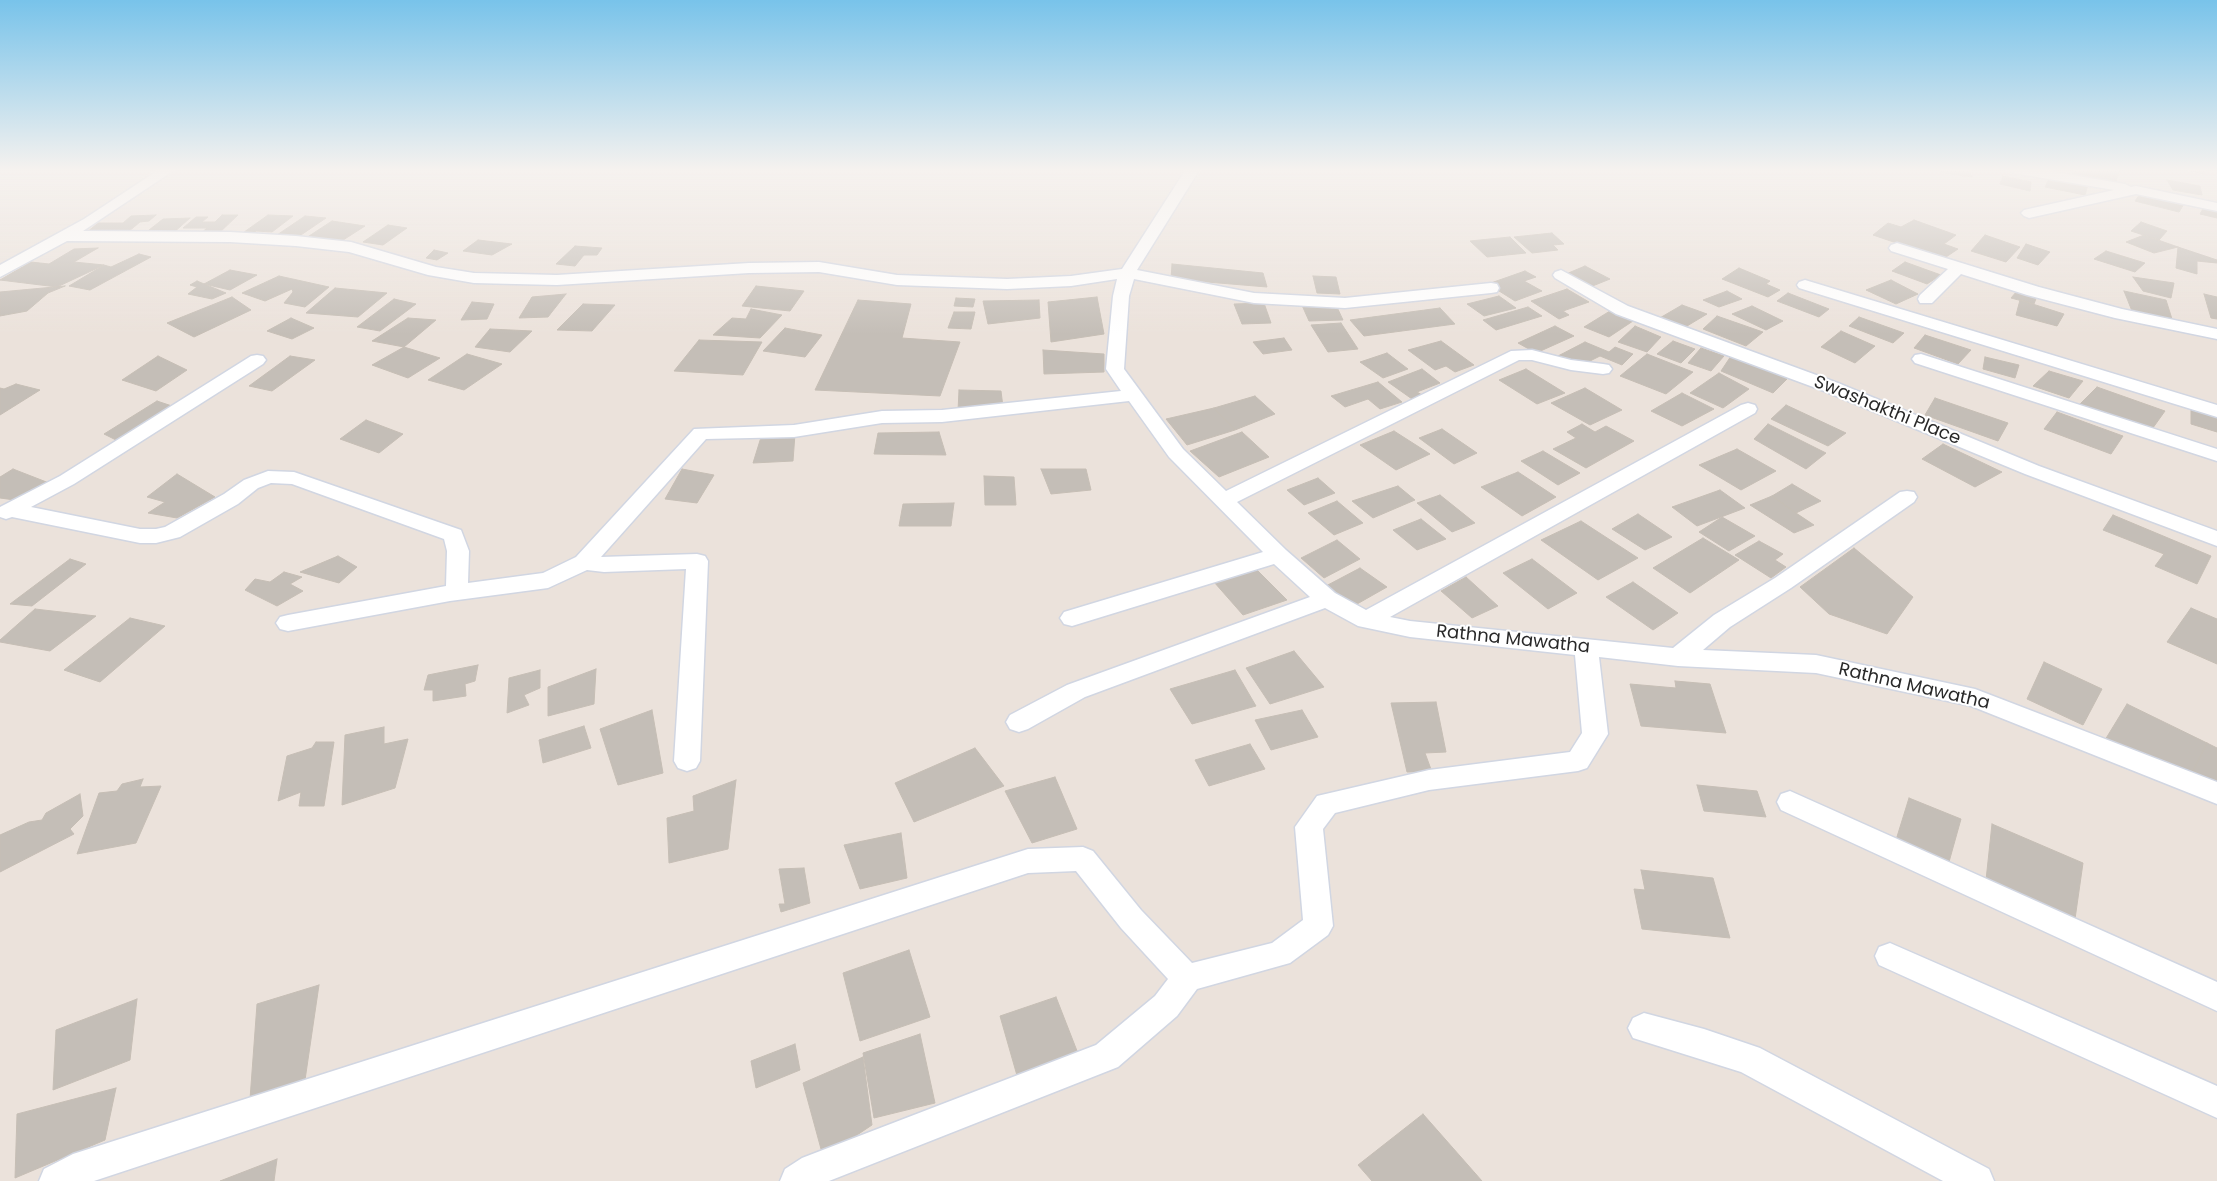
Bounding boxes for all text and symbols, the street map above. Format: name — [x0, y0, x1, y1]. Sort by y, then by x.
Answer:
street label: Swashakthi Place — [1811, 372, 1963, 450]
street label: Rathna Mawatha — [1435, 621, 1591, 659]
street label: Rathna Mawatha — [1836, 659, 1992, 715]

